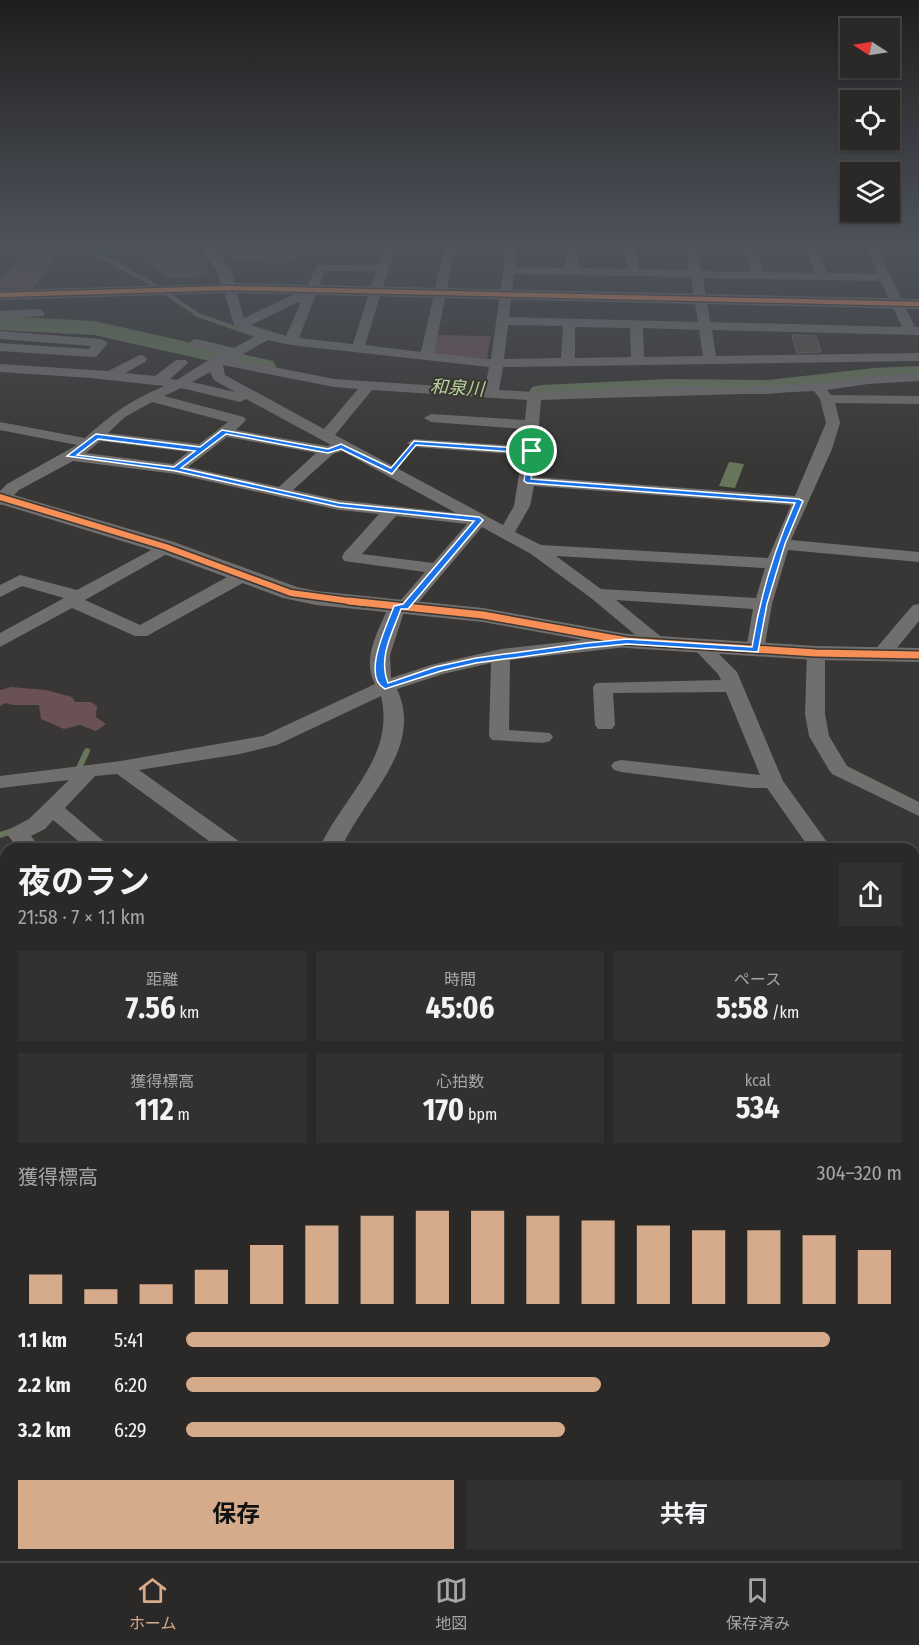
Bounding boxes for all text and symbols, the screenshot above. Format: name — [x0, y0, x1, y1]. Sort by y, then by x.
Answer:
north arrow — [840, 18, 900, 78]
map controls — [840, 18, 900, 222]
button: locate — [840, 90, 900, 150]
button: layers — [840, 162, 900, 222]
water label: 和泉川 — [429, 376, 487, 401]
pin — [506, 425, 557, 476]
icon: arrive — [515, 434, 548, 467]
text: 夜のラン — [18, 862, 150, 902]
button: share — [839, 863, 902, 926]
text: 21:58 · 7 × 1.1 km — [18, 905, 145, 929]
text: 距離 — [146, 970, 178, 989]
text: 時間 — [444, 970, 476, 989]
text: ペース — [734, 970, 781, 989]
text: 7.56 — [125, 990, 176, 1026]
text: 45:06 — [426, 990, 494, 1026]
text: 5:58 — [716, 990, 768, 1026]
text: km — [176, 1003, 199, 1022]
text: /km — [768, 1003, 799, 1022]
text: kcal — [745, 1071, 771, 1090]
text: 獲得標高 — [130, 1072, 194, 1091]
text: 心拍数 — [436, 1072, 484, 1091]
text: 534 — [736, 1090, 780, 1126]
text: 112 — [135, 1092, 174, 1128]
text: 170 — [423, 1092, 464, 1128]
text: m — [174, 1105, 190, 1124]
text: bpm — [464, 1105, 497, 1124]
text: 304–320 m — [816, 1161, 902, 1185]
text: 獲得標高 — [18, 1165, 98, 1189]
text: 1.1 km — [18, 1328, 67, 1352]
text: 5:41 — [114, 1328, 144, 1352]
text: 2.2 km — [18, 1373, 71, 1397]
text: 6:20 — [114, 1373, 147, 1397]
text: 3.2 km — [18, 1418, 71, 1442]
text: 6:29 — [114, 1418, 147, 1442]
button: 保存 — [18, 1480, 454, 1549]
button: 共有 — [466, 1480, 902, 1549]
tab: ホーム — [129, 1574, 177, 1634]
tab: 地図 — [435, 1574, 468, 1634]
tab: 保存済み — [726, 1574, 790, 1634]

